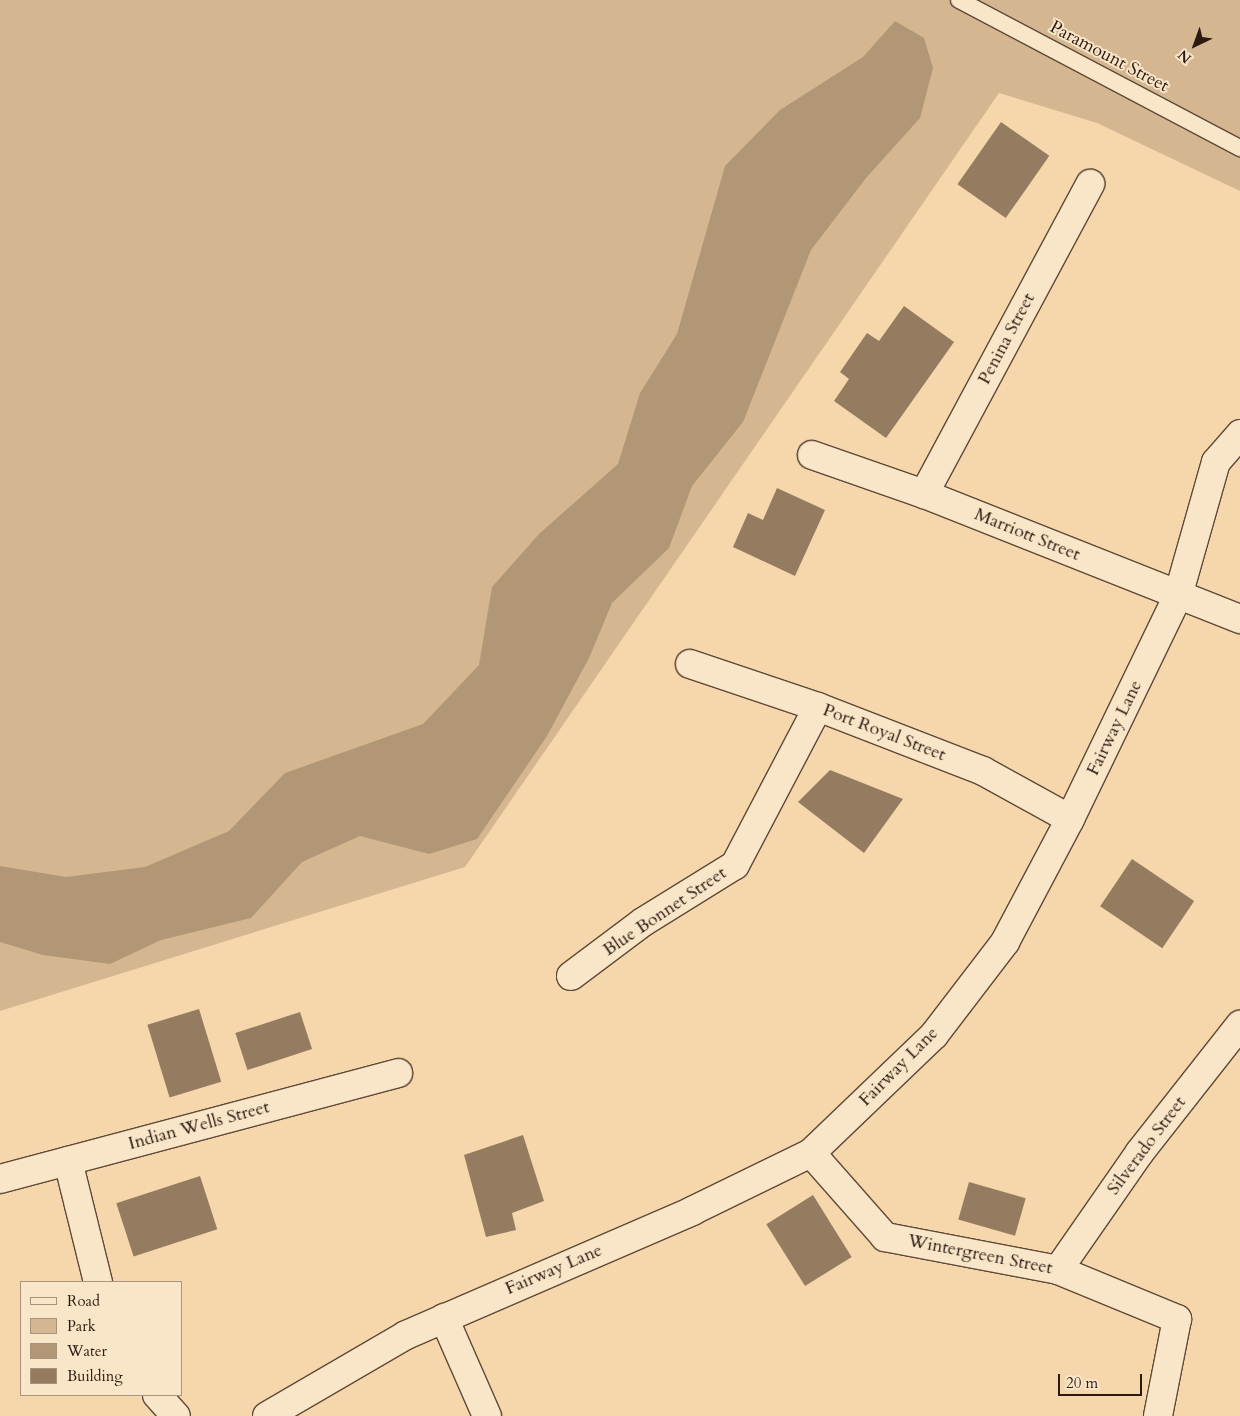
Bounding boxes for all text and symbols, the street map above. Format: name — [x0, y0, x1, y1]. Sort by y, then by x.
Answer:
street label: Paramount Street — [1046, 17, 1172, 97]
north arrow — [1170, 20, 1220, 70]
text: N — [1174, 45, 1196, 68]
street label: Penina Street — [974, 290, 1040, 388]
street label: Marriott Street — [971, 504, 1083, 566]
street label: Fairway Lane — [1083, 677, 1147, 779]
street label: Port Royal Street — [820, 700, 948, 766]
street label: Blue Bonnet Street — [599, 863, 731, 961]
street label: Fairway Lane — [855, 1023, 943, 1111]
street label: Silverado Street — [1103, 1092, 1191, 1200]
street label: Indian Wells Street — [126, 1097, 272, 1155]
street label: Wintergreen Street — [906, 1230, 1054, 1280]
street label: Fairway Lane — [502, 1240, 606, 1300]
legend — [20, 1281, 182, 1396]
text: Road — [67, 1291, 100, 1311]
text: Park — [67, 1316, 96, 1336]
text: Water — [67, 1341, 107, 1361]
scale bar — [1060, 1364, 1144, 1396]
text: Building — [67, 1366, 123, 1386]
text: 20 m — [1066, 1373, 1098, 1393]

